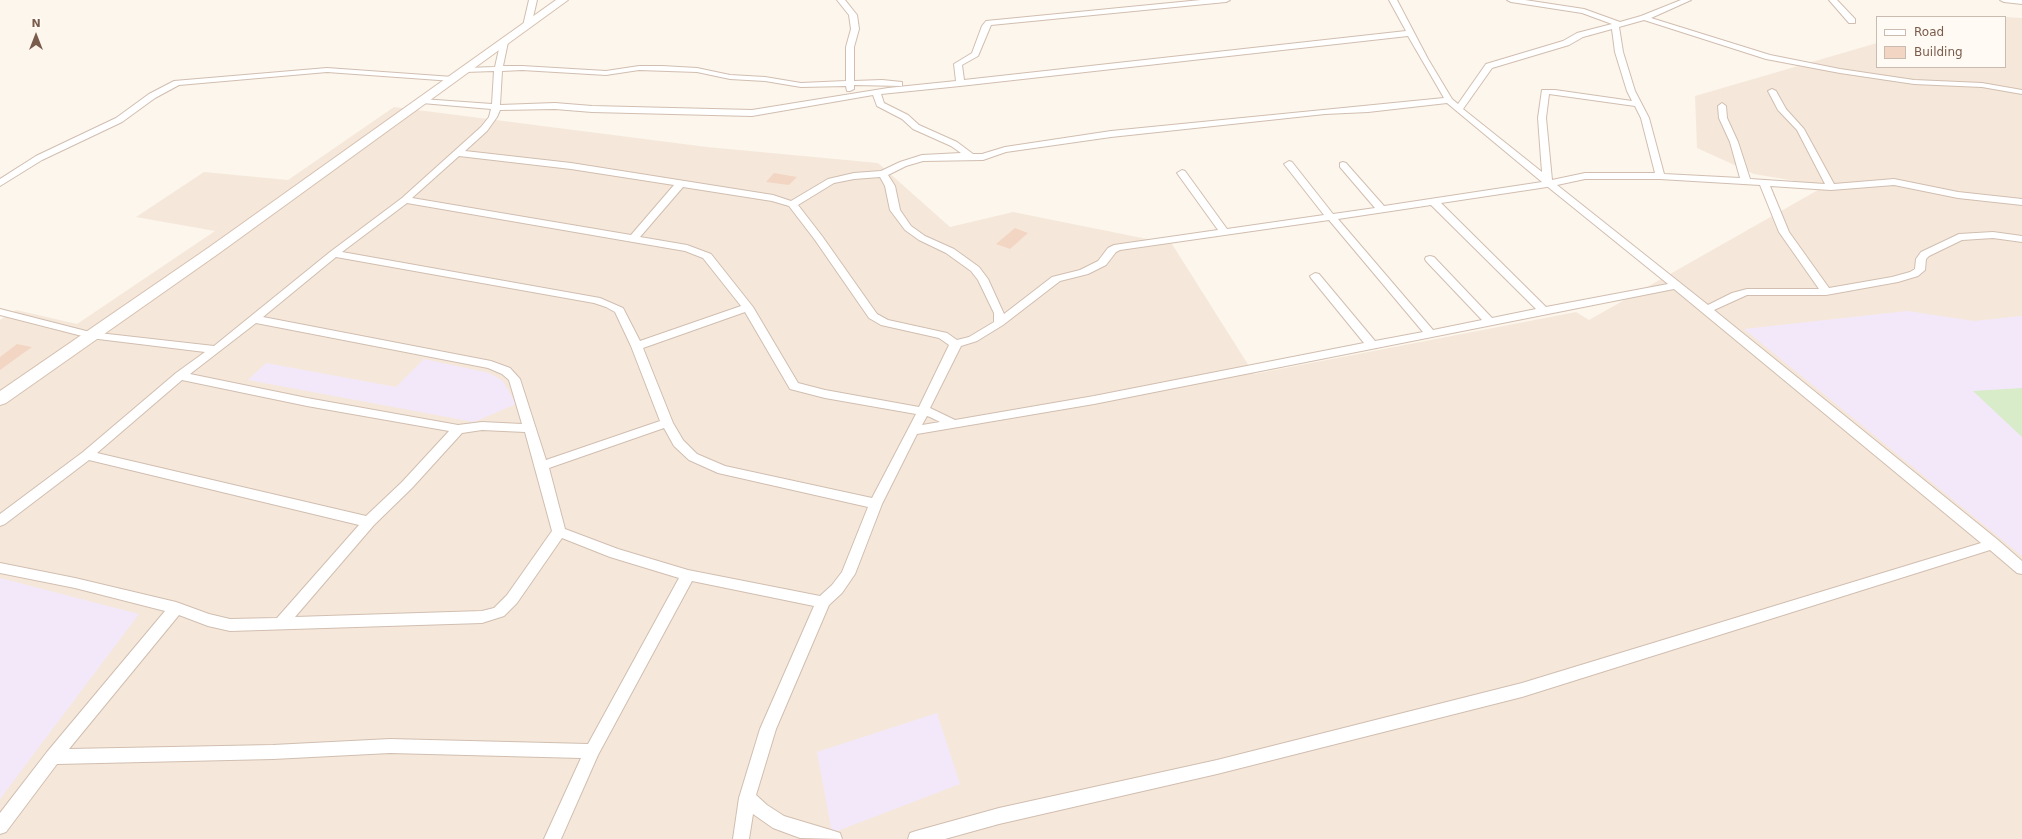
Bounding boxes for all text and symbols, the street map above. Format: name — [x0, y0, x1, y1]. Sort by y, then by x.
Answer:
north arrow — [16, 16, 56, 56]
legend — [1876, 16, 2006, 68]
text: N — [31, 17, 41, 30]
text: Road — [1914, 25, 1944, 39]
text: Building — [1914, 45, 1963, 59]

